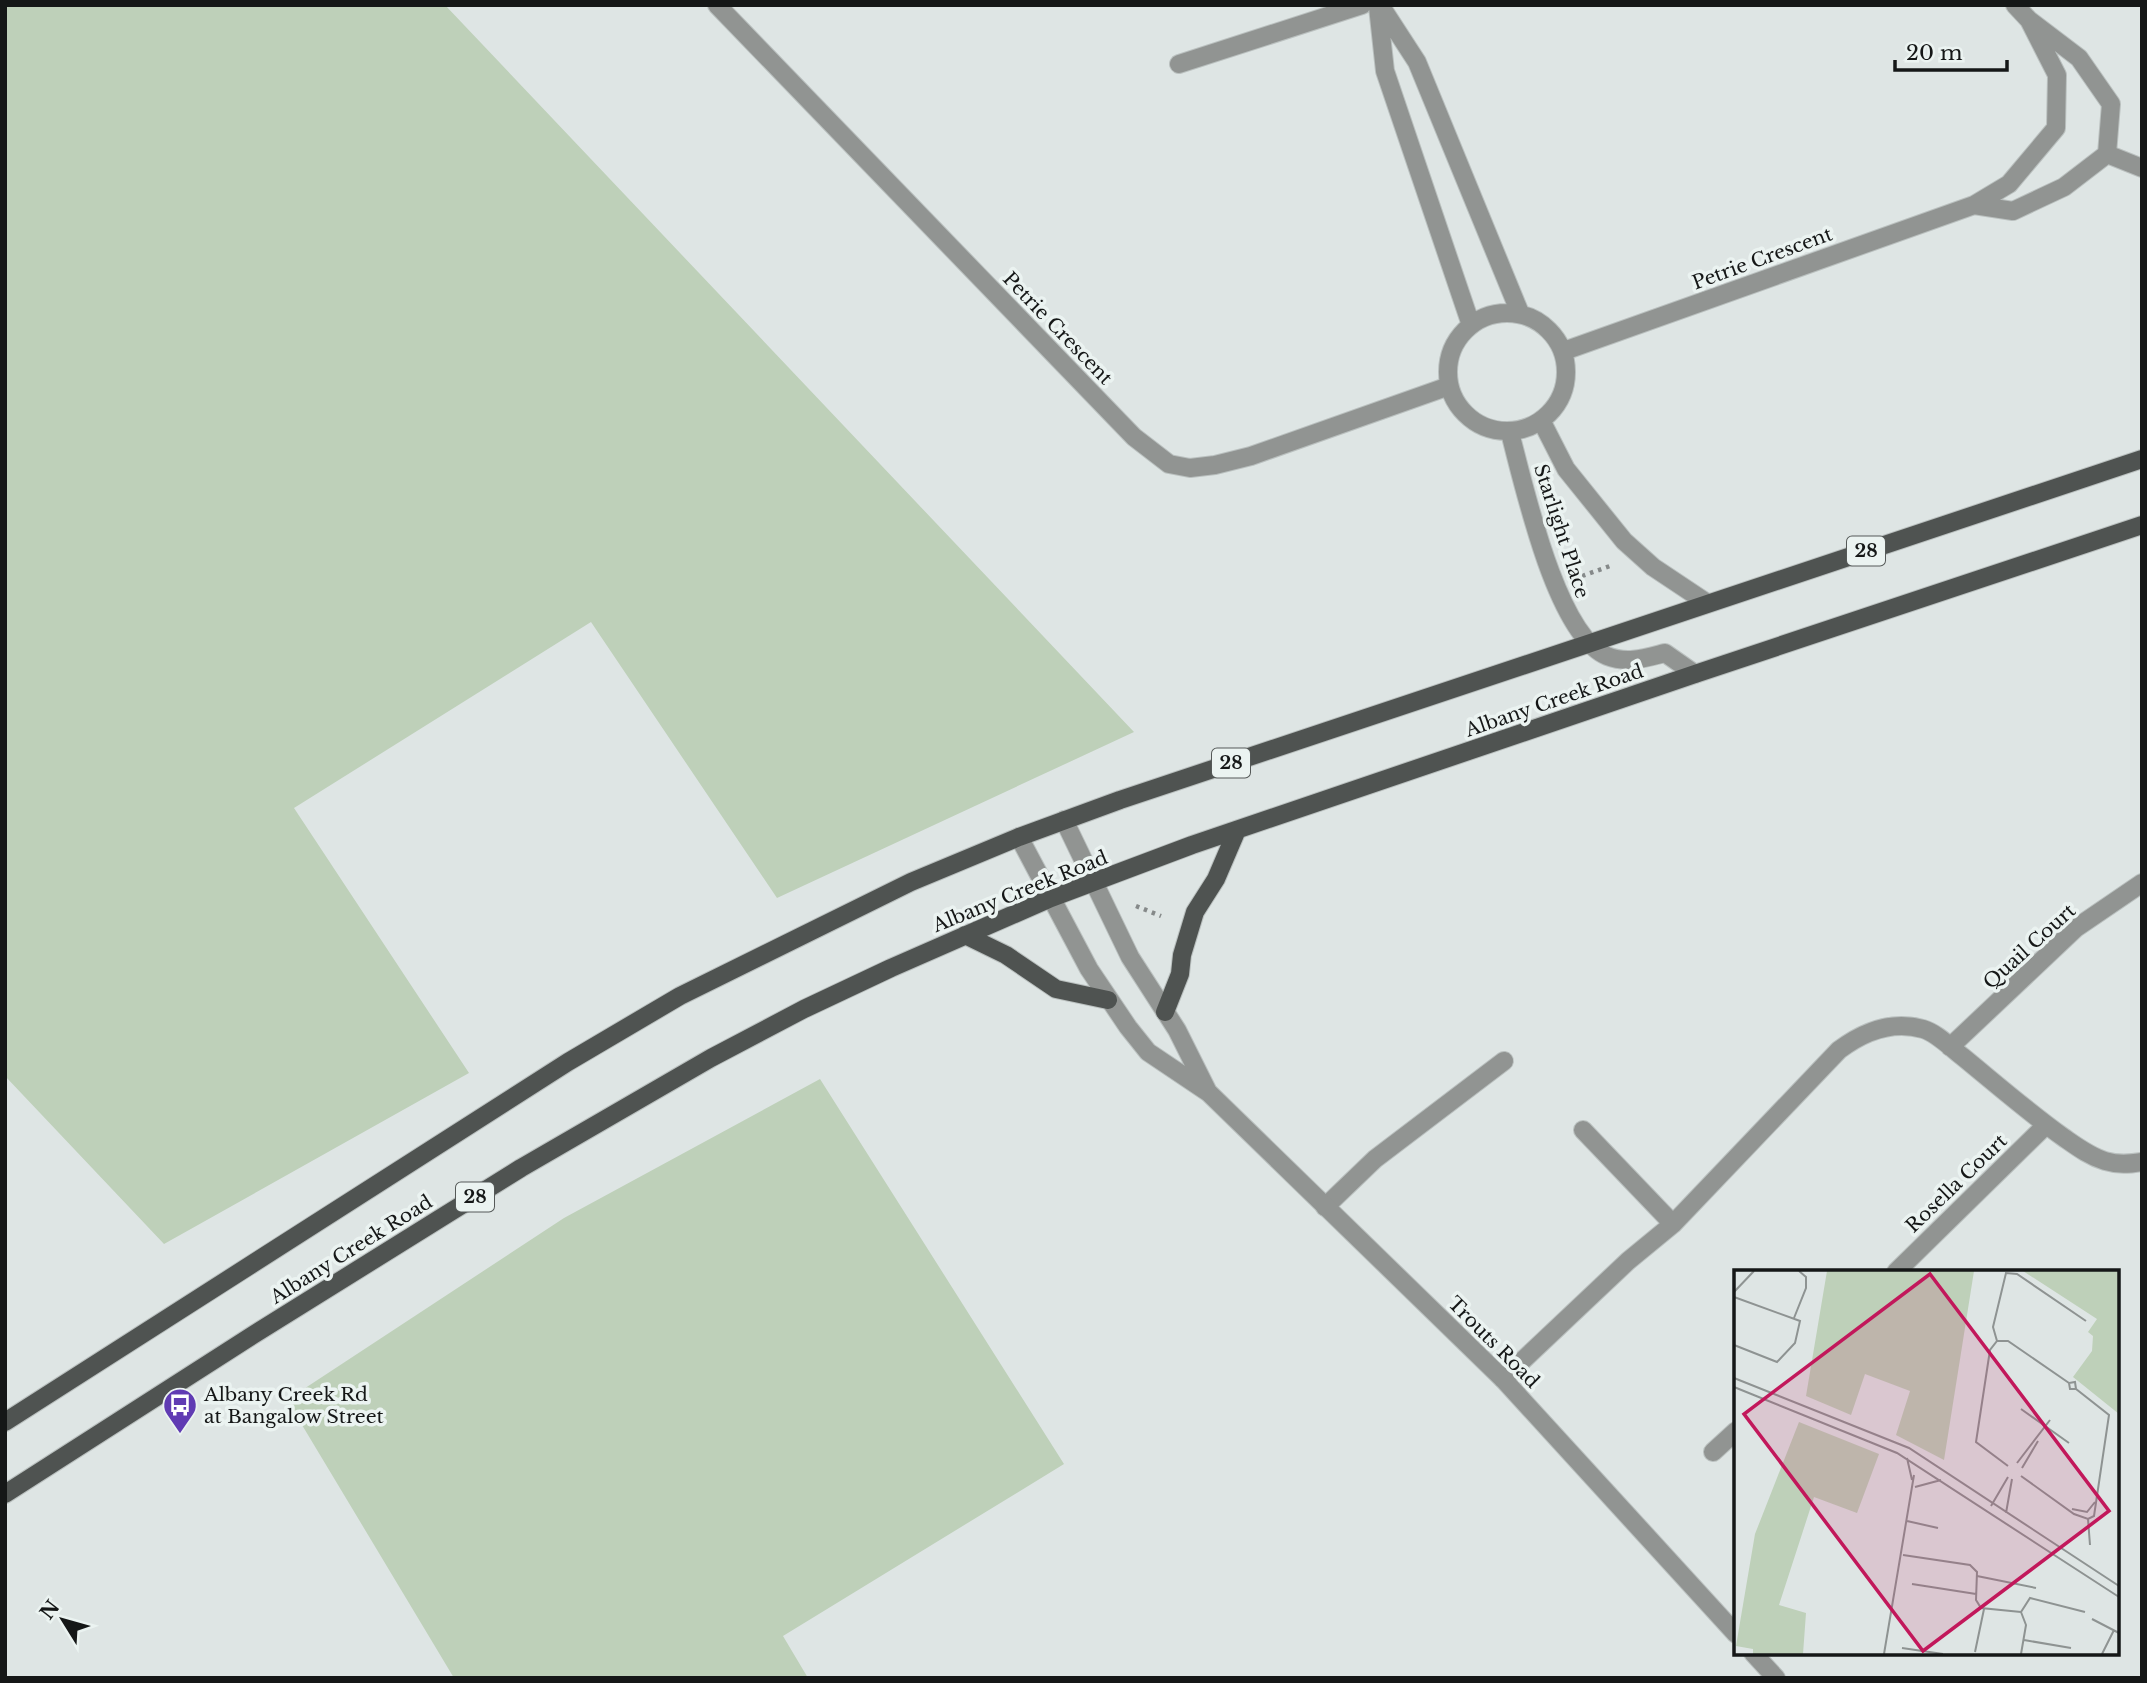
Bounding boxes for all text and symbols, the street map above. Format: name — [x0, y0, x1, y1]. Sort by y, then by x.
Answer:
scale bar — [1895, 28, 2007, 72]
text: 20 m — [1906, 40, 1963, 66]
street label: Petrie Crescent — [1689, 222, 1836, 294]
street label: Petrie Crescent — [998, 267, 1118, 390]
street label: Starlight Place — [1529, 461, 1594, 601]
road number: 28 — [1847, 536, 1885, 566]
street label: Albany Creek Road — [1461, 659, 1646, 742]
road number: 28 — [1212, 748, 1250, 778]
street label: Albany Creek Road — [928, 846, 1111, 938]
street label: Quail Court — [1979, 898, 2081, 994]
street label: Rosella Court — [1901, 1129, 2012, 1237]
road number: 28 — [456, 1182, 494, 1212]
street label: Albany Creek Road — [265, 1190, 437, 1309]
inset map — [1734, 1270, 2119, 1655]
street label: Trouts Road — [1443, 1292, 1544, 1393]
place label: Albany Creek Rd at Bangalow Street — [203, 1383, 385, 1428]
bus stop icon: Albany Creek Rd at Bangalow Street — [161, 1386, 199, 1435]
north arrow — [28, 1585, 98, 1655]
text: N — [35, 1596, 64, 1624]

